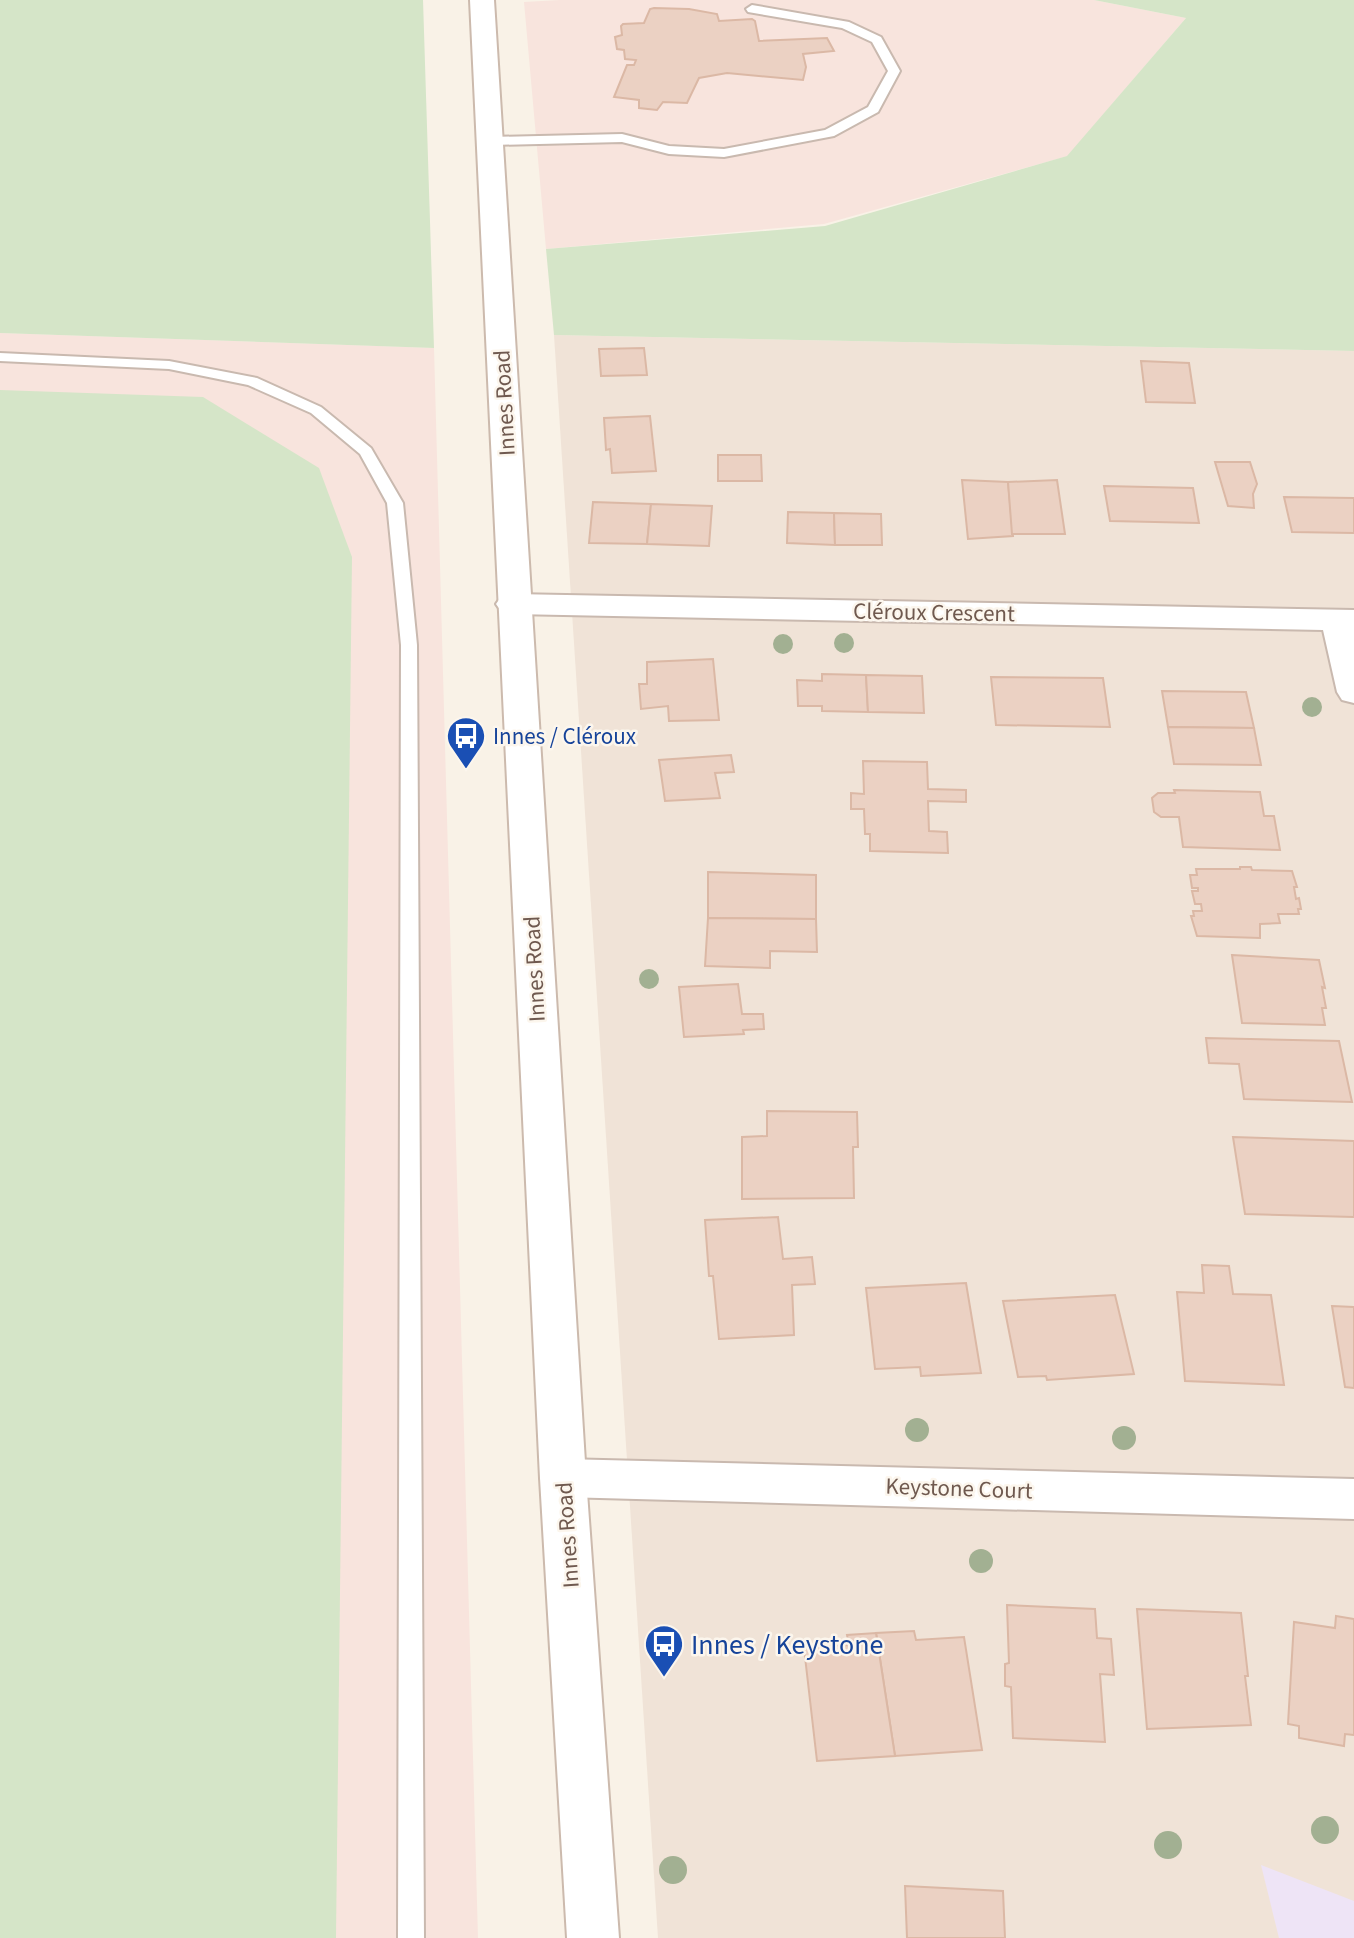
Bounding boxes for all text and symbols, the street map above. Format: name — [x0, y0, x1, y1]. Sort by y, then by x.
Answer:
street label: Innes Road — [485, 349, 524, 457]
street label: Cléroux Crescent — [853, 595, 1015, 630]
bus stop icon: Innes / Cléroux — [445, 715, 487, 770]
place label: Innes / Cléroux — [493, 720, 636, 753]
street label: Innes Road — [515, 915, 554, 1023]
street label: Keystone Court — [885, 1469, 1033, 1508]
street label: Innes Road — [547, 1481, 588, 1589]
bus stop icon: Innes / Keystone — [643, 1623, 685, 1678]
place label: Innes / Keystone — [691, 1625, 883, 1665]

